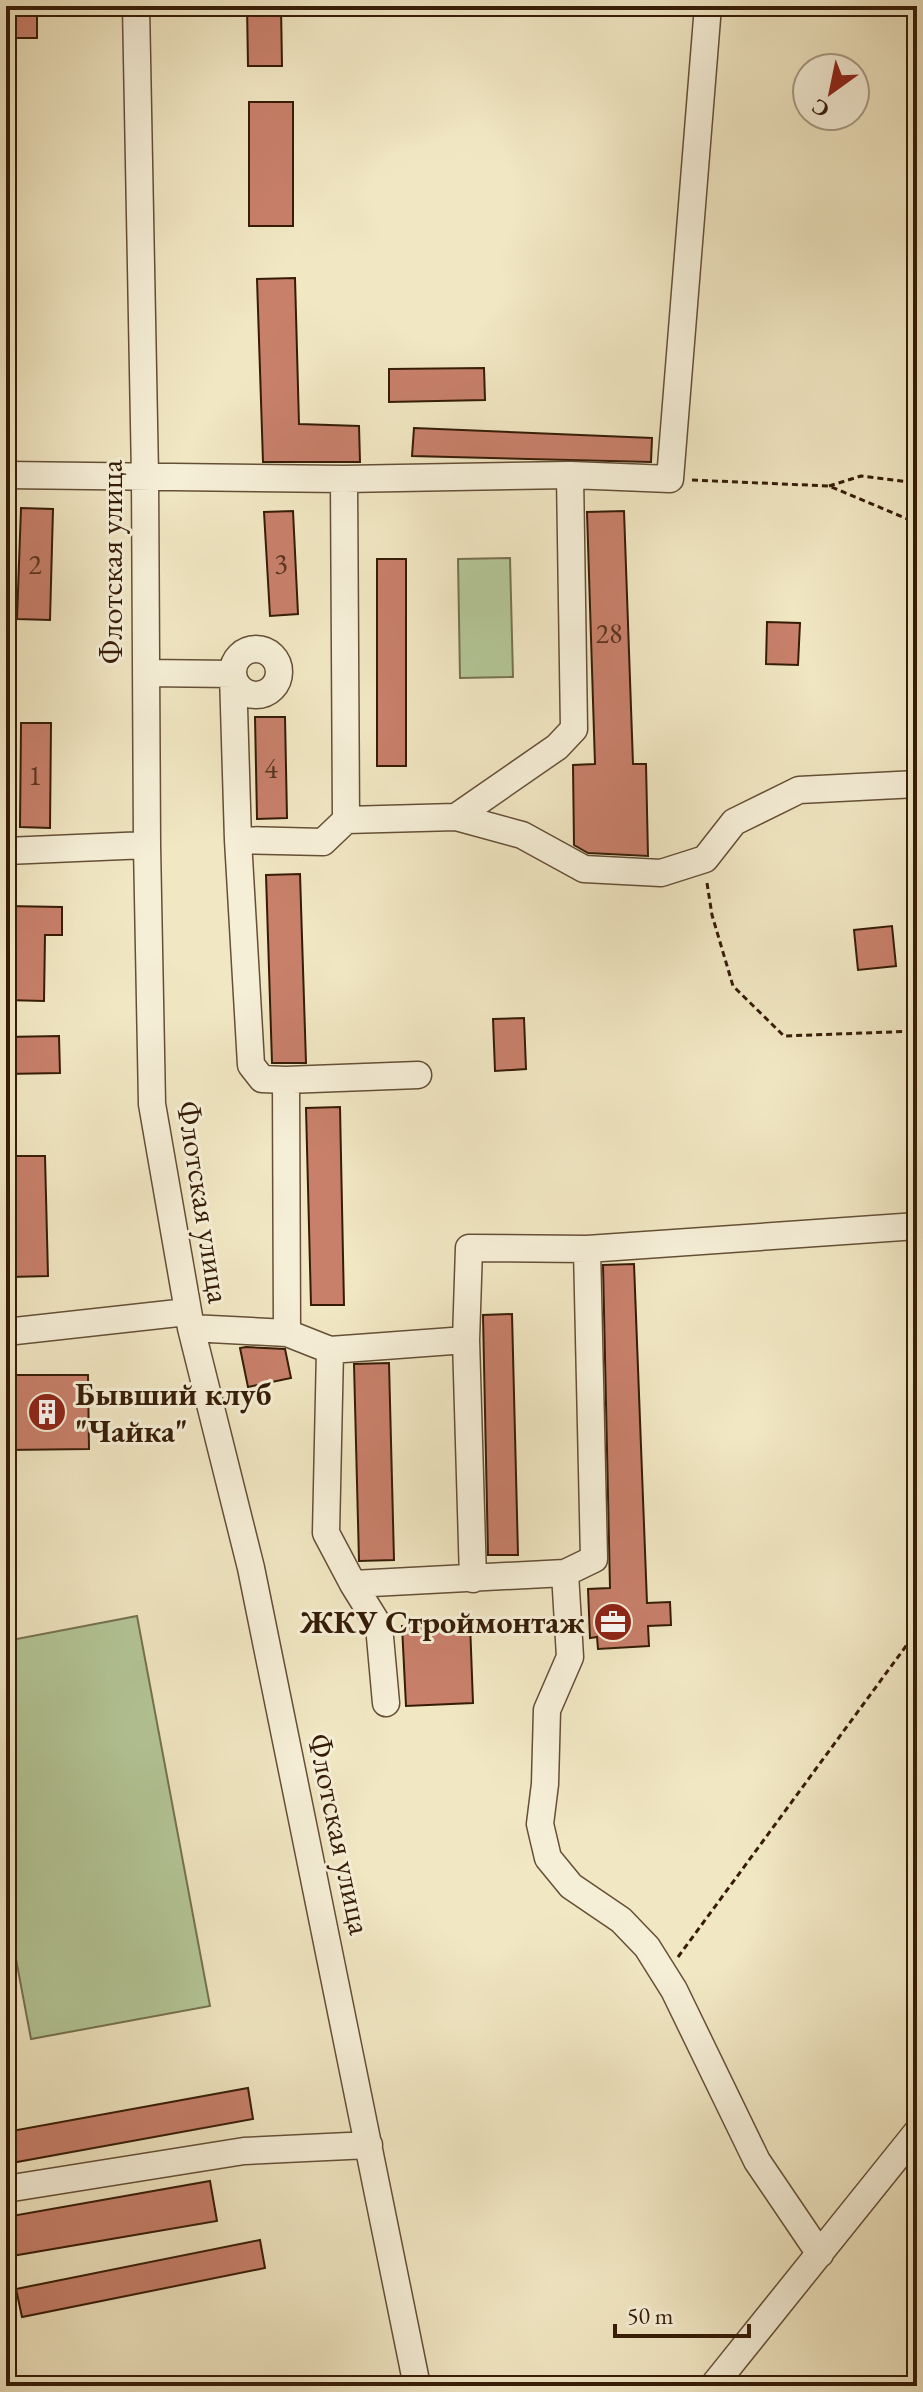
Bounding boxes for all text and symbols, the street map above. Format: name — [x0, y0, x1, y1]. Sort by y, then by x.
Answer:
north arrow — [791, 52, 871, 132]
text: С — [806, 92, 835, 125]
street label: Флотская улица — [90, 460, 132, 664]
house number: 3 — [274, 545, 288, 581]
house number: 2 — [28, 546, 42, 582]
house number: 28 — [596, 615, 622, 651]
house number: 4 — [264, 750, 278, 786]
house number: 1 — [28, 757, 42, 793]
street label: Флотская улица — [167, 1098, 241, 1306]
place label: Бывший клуб "Чайка" — [75, 1373, 272, 1452]
building icon: Бывший клуб "Чайка" — [26, 1391, 68, 1433]
place label: ЖКУ Строймонтаж — [299, 1601, 585, 1643]
office icon: ЖКУ Строймонтаж — [592, 1601, 634, 1643]
street label: Флотская улица — [298, 1730, 382, 1939]
scale bar — [615, 2288, 749, 2338]
text: 50 m — [627, 2300, 674, 2331]

